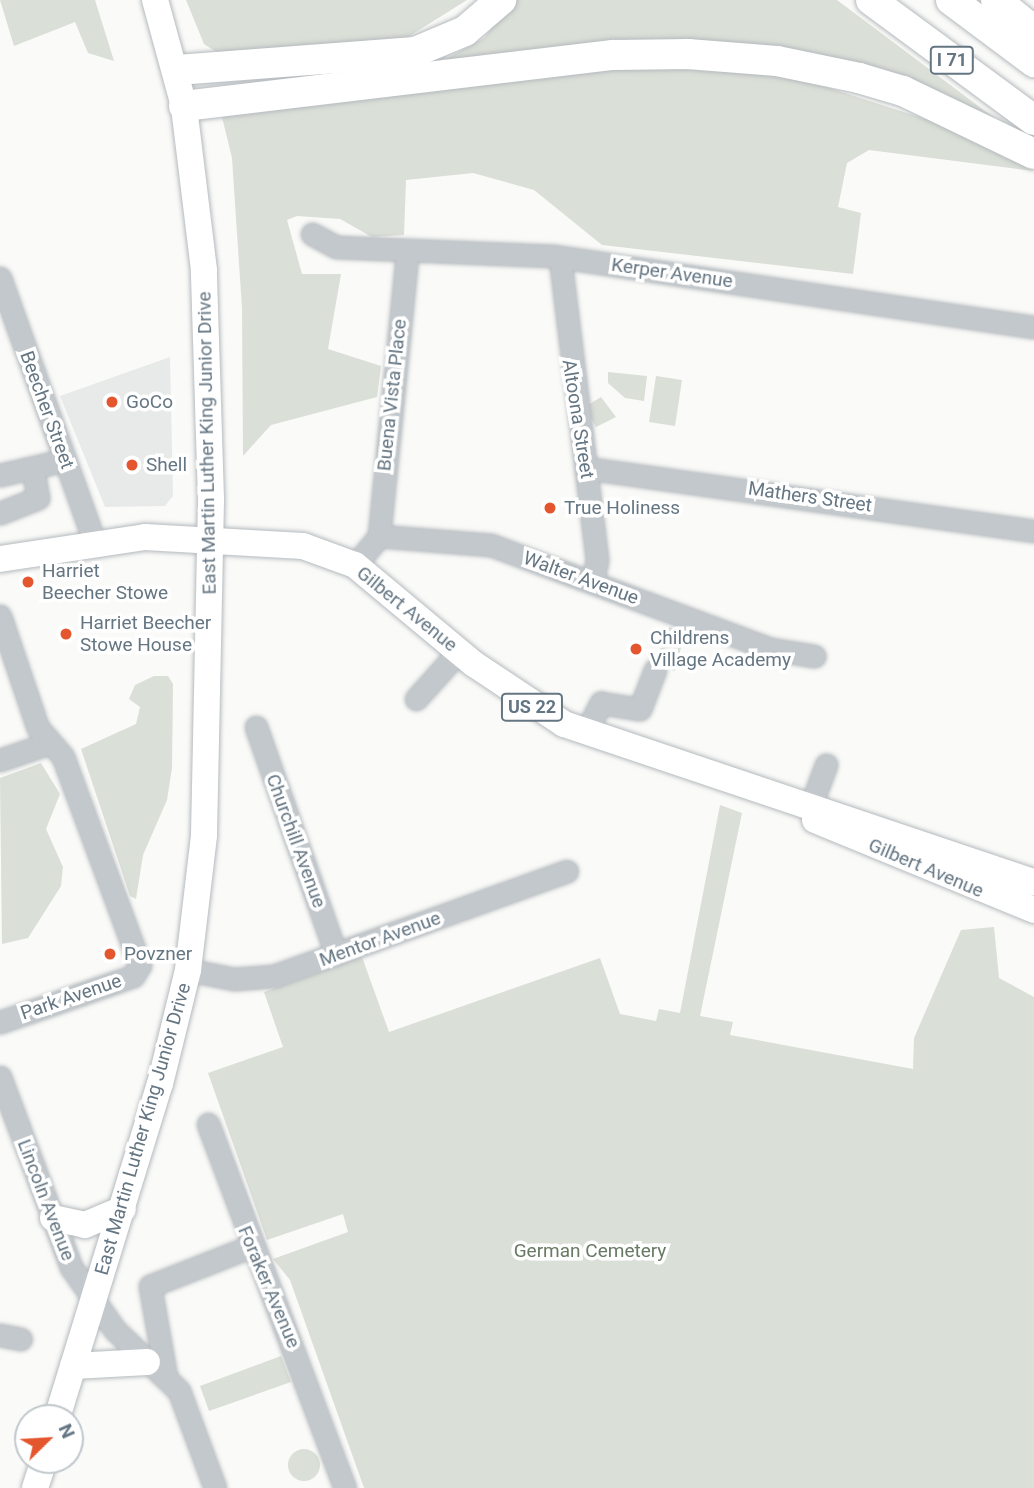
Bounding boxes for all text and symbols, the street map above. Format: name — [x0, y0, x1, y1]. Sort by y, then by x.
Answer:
road number: I 71 — [929, 46, 975, 74]
street label: Kerper Avenue — [610, 253, 734, 293]
street label: East Martin Luther King Junior Drive — [193, 291, 221, 595]
street label: Buena Vista Place — [373, 318, 411, 472]
street label: Beecher Street — [15, 348, 79, 472]
street label: Altoona Street — [557, 358, 599, 480]
place label: GoCo — [126, 391, 173, 413]
marker: GoCo — [104, 394, 120, 410]
place label: Shell — [146, 454, 187, 476]
marker: Shell — [124, 457, 140, 473]
street label: Mathers Street — [747, 477, 873, 517]
place label: True Holiness — [564, 497, 680, 519]
marker: True Holiness — [542, 500, 558, 516]
street label: Walter Avenue — [520, 547, 642, 609]
place label: Harriet Beecher Stowe — [42, 560, 168, 604]
street label: Gilbert Avenue — [352, 561, 462, 657]
marker: Harriet Beecher Stowe — [20, 574, 36, 590]
place label: Harriet Beecher Stowe House — [80, 612, 211, 656]
marker: Harriet Beecher Stowe House — [58, 626, 74, 642]
place label: Childrens Village Academy — [650, 627, 791, 671]
marker: Childrens Village Academy — [628, 641, 644, 657]
road number: US 22 — [500, 692, 564, 722]
street label: Churchill Avenue — [261, 771, 331, 911]
street label: Gilbert Avenue — [865, 833, 987, 903]
street label: Mentor Avenue — [316, 907, 444, 971]
place label: Povzner — [124, 943, 192, 965]
marker: Povzner — [102, 946, 118, 962]
street label: Park Avenue — [18, 969, 124, 1025]
street label: East Martin Luther King Junior Drive — [90, 980, 196, 1278]
street label: Lincoln Avenue — [12, 1136, 80, 1264]
street label: Foraker Avenue — [233, 1223, 305, 1351]
park label: German Cemetery — [514, 1240, 666, 1262]
north arrow — [14, 1404, 84, 1474]
text: N — [54, 1420, 80, 1442]

